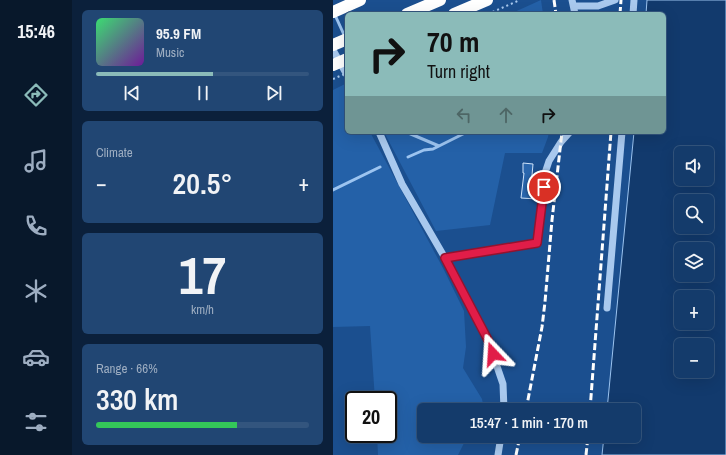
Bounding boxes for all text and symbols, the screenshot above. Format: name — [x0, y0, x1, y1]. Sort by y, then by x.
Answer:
text: 15:46 — [17, 19, 55, 44]
text: 95.9 FM — [156, 23, 201, 44]
text: 70 m — [427, 23, 479, 61]
icon: right — [361, 28, 413, 80]
text: Music — [156, 44, 184, 61]
text: Turn right — [427, 59, 490, 84]
icon: directions — [22, 81, 50, 109]
icon: previous — [121, 82, 143, 104]
icon: pause — [192, 82, 214, 104]
icon: next — [263, 82, 285, 104]
icon: left — [453, 104, 475, 126]
icon: ahead — [495, 104, 517, 126]
icon: right — [537, 104, 559, 126]
text: Climate — [96, 144, 133, 161]
map controls — [674, 146, 714, 378]
button: sound — [674, 146, 714, 186]
icon: music — [22, 147, 50, 175]
text: 20.5° — [173, 163, 232, 203]
text: − — [96, 168, 107, 198]
text: + — [298, 168, 309, 198]
pin — [527, 170, 561, 204]
icon: arrive — [533, 176, 555, 198]
button: search — [674, 194, 714, 234]
icon: phone — [22, 212, 50, 240]
text: 17 — [179, 240, 226, 310]
button: layers — [674, 242, 714, 282]
icon: climate — [22, 277, 50, 305]
button: + — [674, 290, 714, 330]
text: km/h — [191, 301, 214, 318]
position arrow — [472, 333, 514, 375]
button: − — [674, 338, 714, 378]
icon: car — [22, 343, 50, 371]
text: Range · 66% — [96, 360, 158, 377]
text: 330 km — [96, 379, 178, 419]
speed limit sign: 20 — [345, 391, 397, 443]
icon: filters — [22, 408, 50, 436]
text: 15:47 · 1 min · 170 m — [470, 412, 588, 433]

